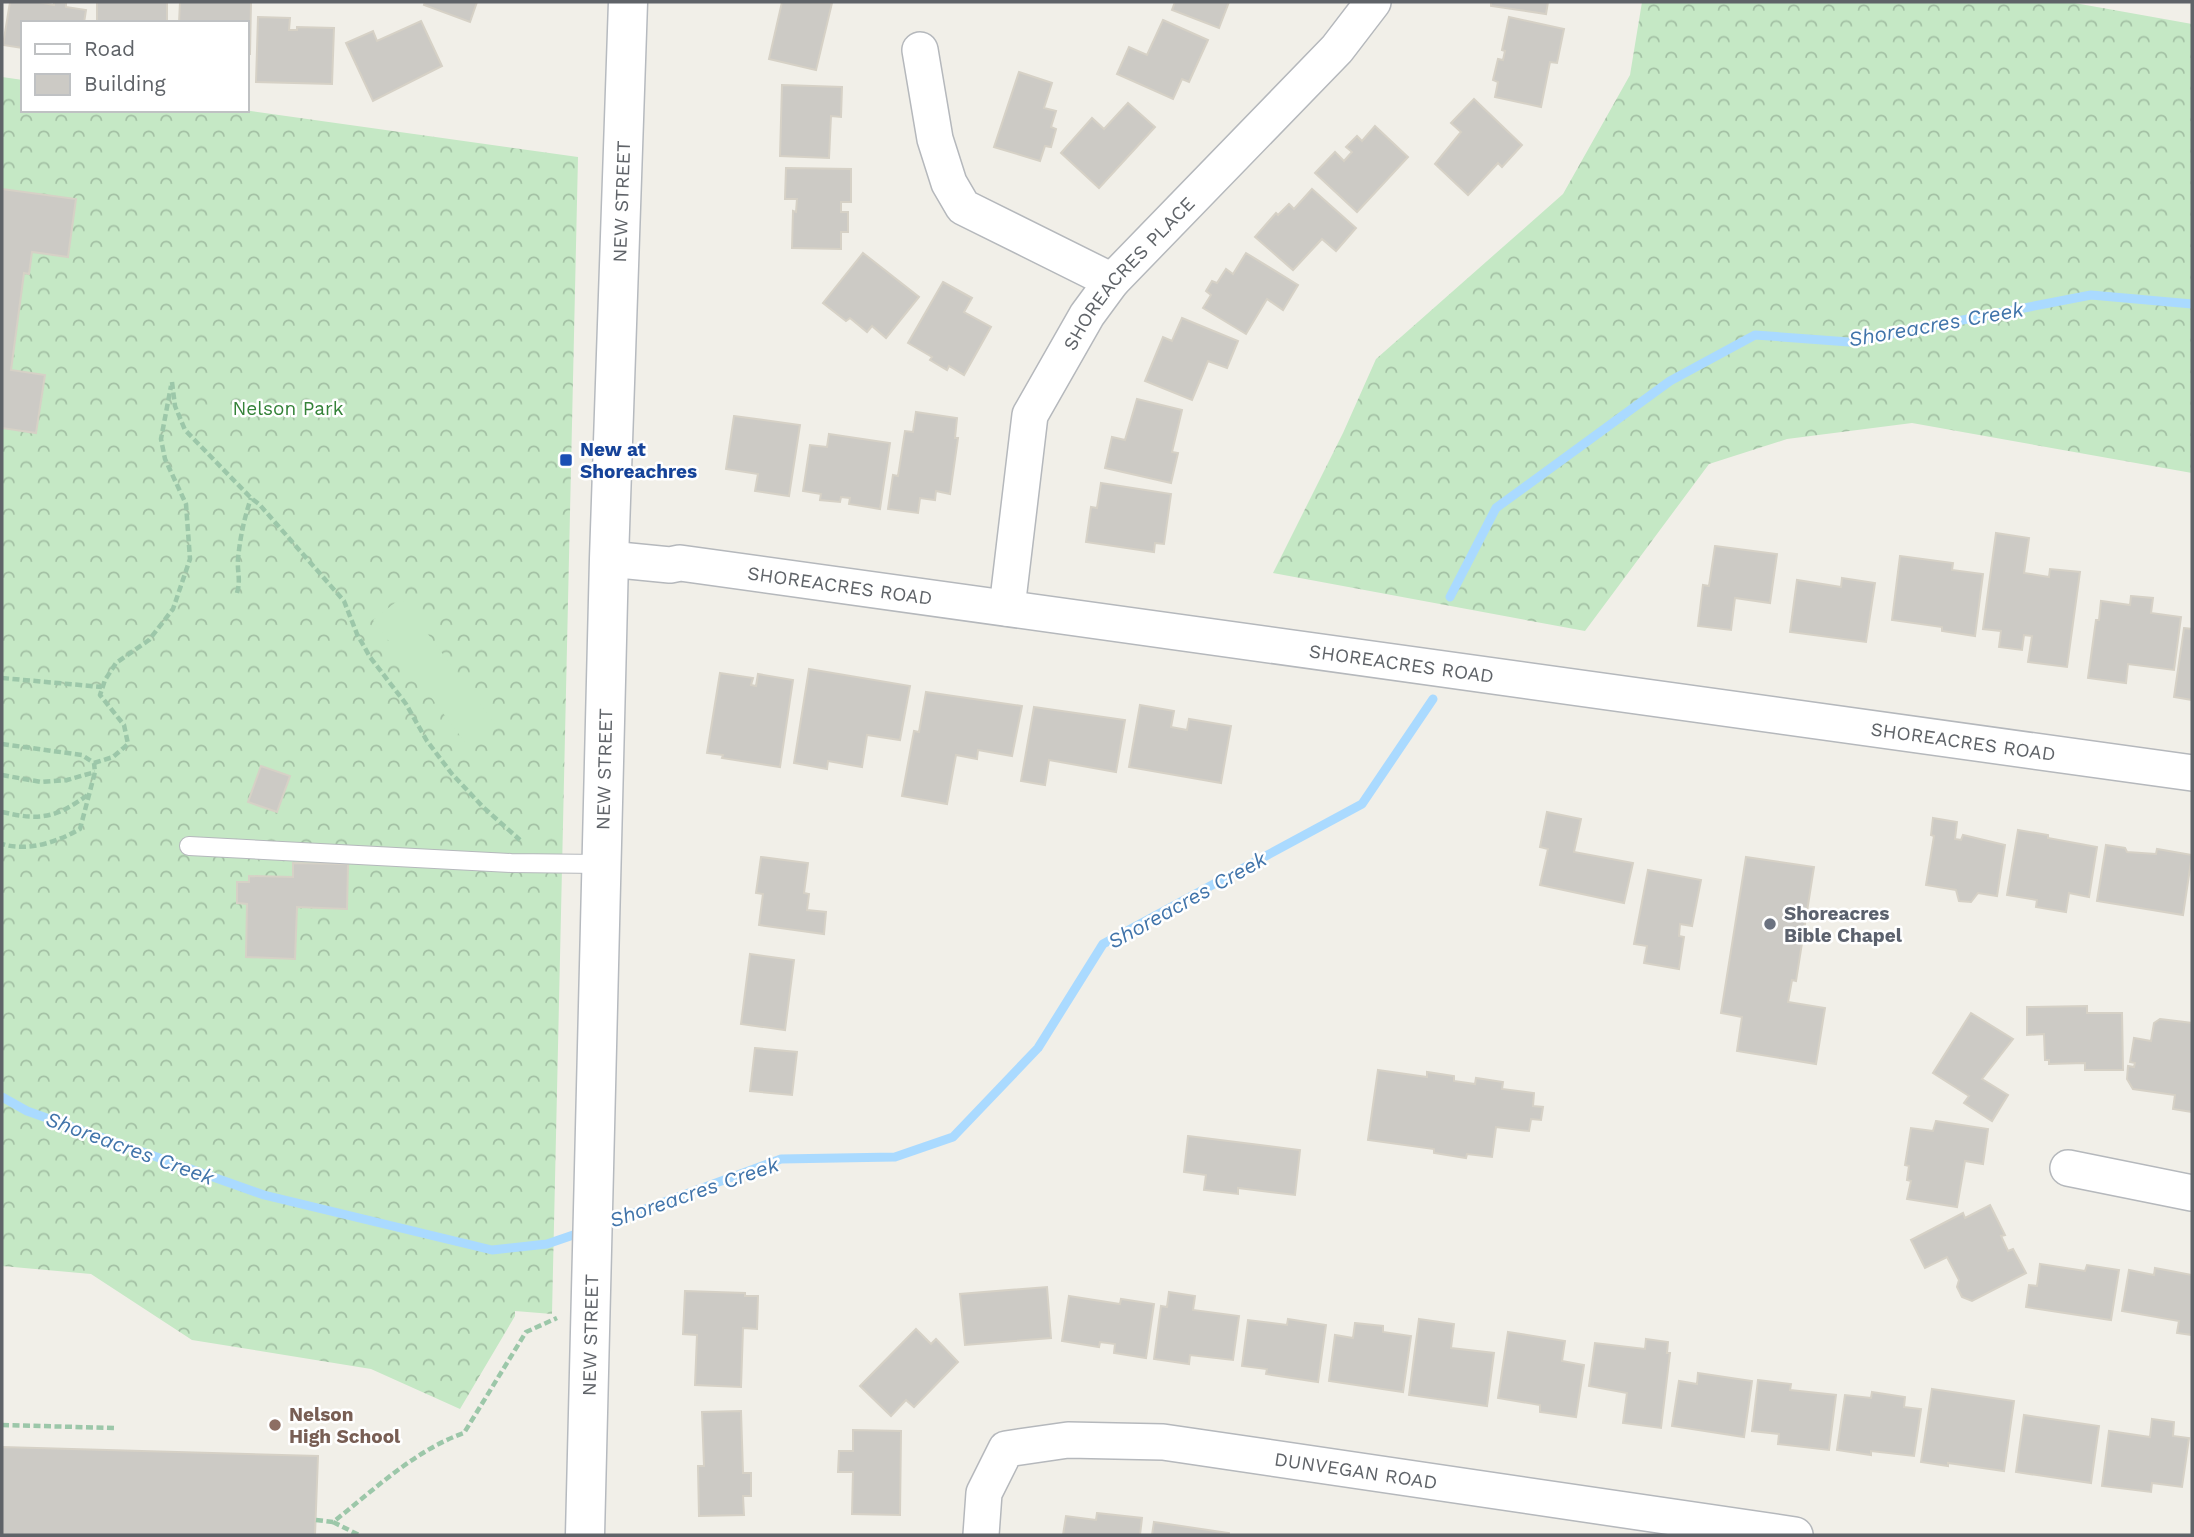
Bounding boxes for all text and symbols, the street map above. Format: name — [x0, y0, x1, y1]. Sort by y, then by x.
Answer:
legend — [21, 21, 248, 112]
text: Road — [84, 36, 135, 61]
text: Building — [84, 71, 166, 96]
street label: NEW STREET — [608, 140, 635, 263]
street label: SHOREACRES PLACE — [1058, 192, 1199, 354]
water label: Shoreacres Creek — [1847, 296, 2026, 352]
park label: Nelson Park — [232, 397, 344, 420]
place label: New at Shoreachres — [580, 438, 697, 483]
marker: New at Shoreachres — [558, 452, 574, 468]
street label: SHOREACRES ROAD — [746, 561, 934, 609]
street label: SHOREACRES ROAD — [1308, 639, 1495, 687]
street label: NEW STREET — [591, 708, 617, 830]
street label: SHOREACRES ROAD — [1869, 717, 2057, 765]
water label: Shoreacres Creek — [1103, 846, 1271, 954]
place label: Shoreacres Bible Chapel — [1784, 902, 1903, 947]
marker: Shoreacres Bible Chapel — [1762, 916, 1778, 932]
water label: Shoreacres Creek — [42, 1106, 218, 1190]
water label: Shoreacres Creek — [606, 1151, 782, 1233]
street label: NEW STREET — [577, 1274, 603, 1396]
place label: Nelson High School — [289, 1403, 401, 1448]
marker: Nelson High School — [267, 1417, 283, 1433]
street label: DUNVEGAN ROAD — [1273, 1447, 1439, 1494]

